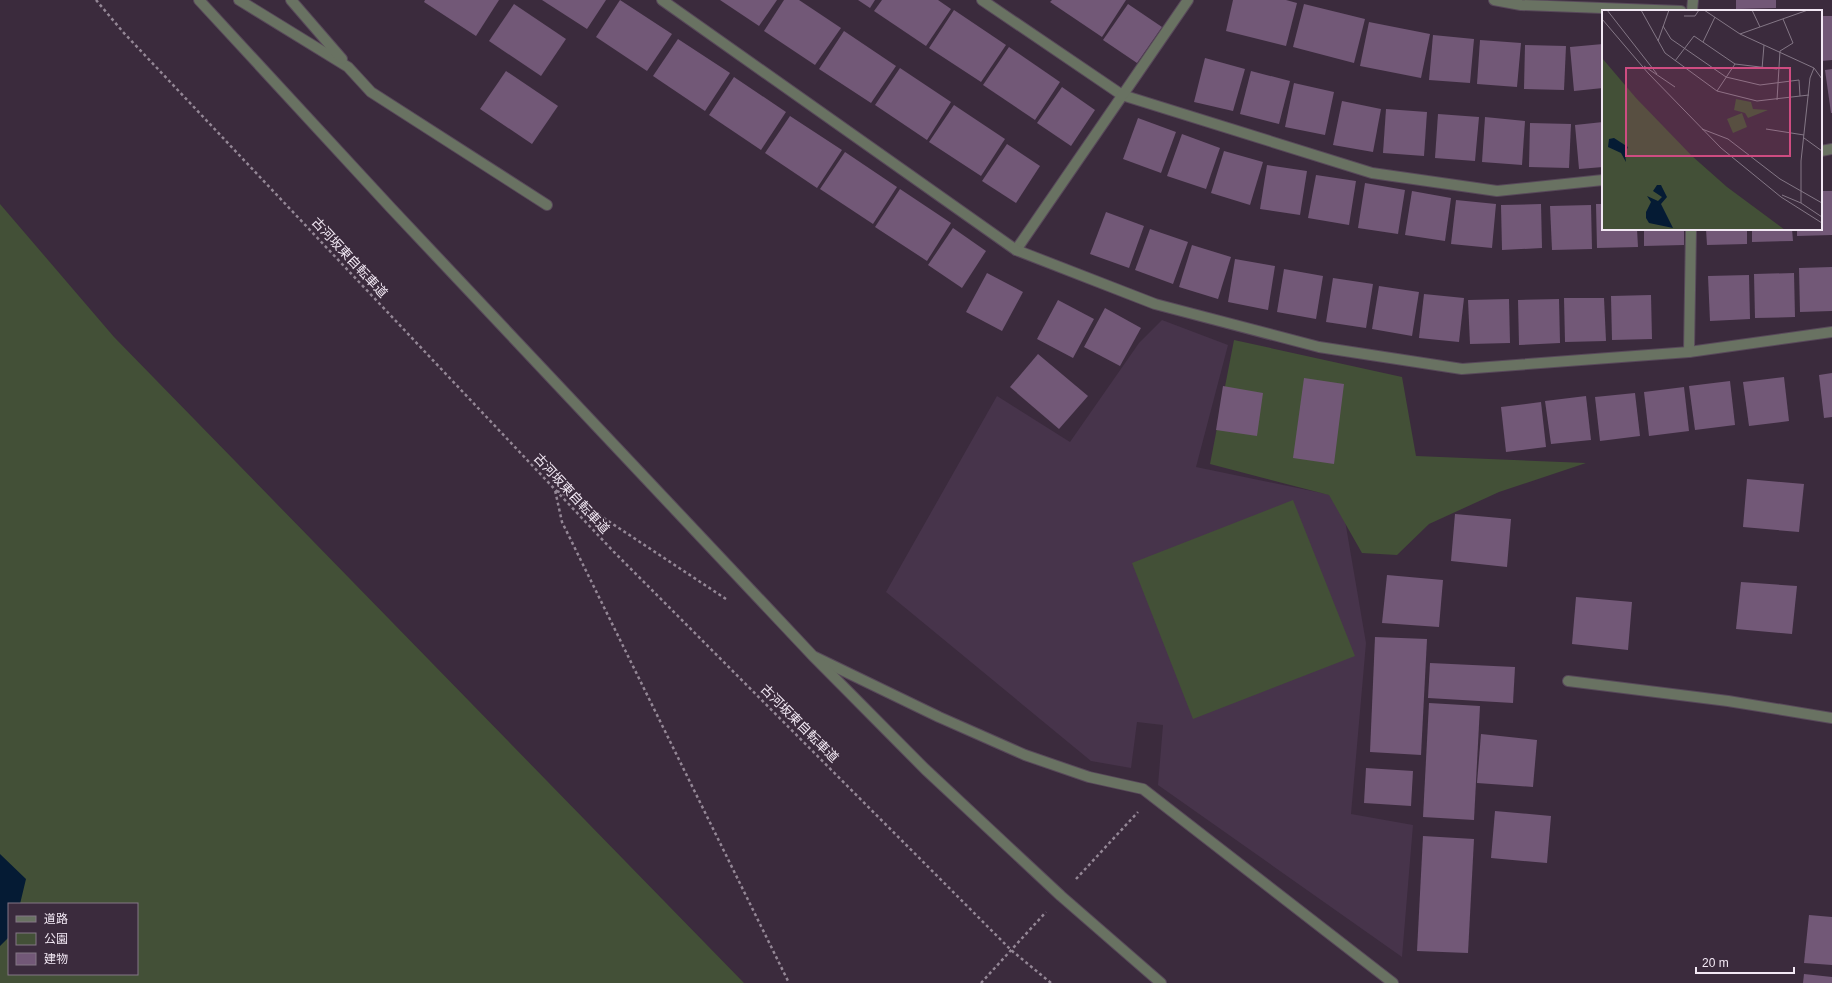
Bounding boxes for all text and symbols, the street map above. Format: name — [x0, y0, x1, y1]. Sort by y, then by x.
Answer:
inset map — [1602, 10, 1822, 230]
street label: 古河坂東自転車道 — [309, 214, 391, 300]
street label: 古河坂東自転車道 — [531, 450, 613, 536]
street label: 古河坂東自転車道 — [758, 681, 842, 765]
legend — [8, 903, 138, 975]
text: 道路 — [44, 912, 68, 926]
text: 公園 — [44, 932, 68, 946]
scale bar — [1696, 949, 1794, 975]
text: 建物 — [44, 952, 68, 966]
text: 20 m — [1702, 956, 1729, 970]

